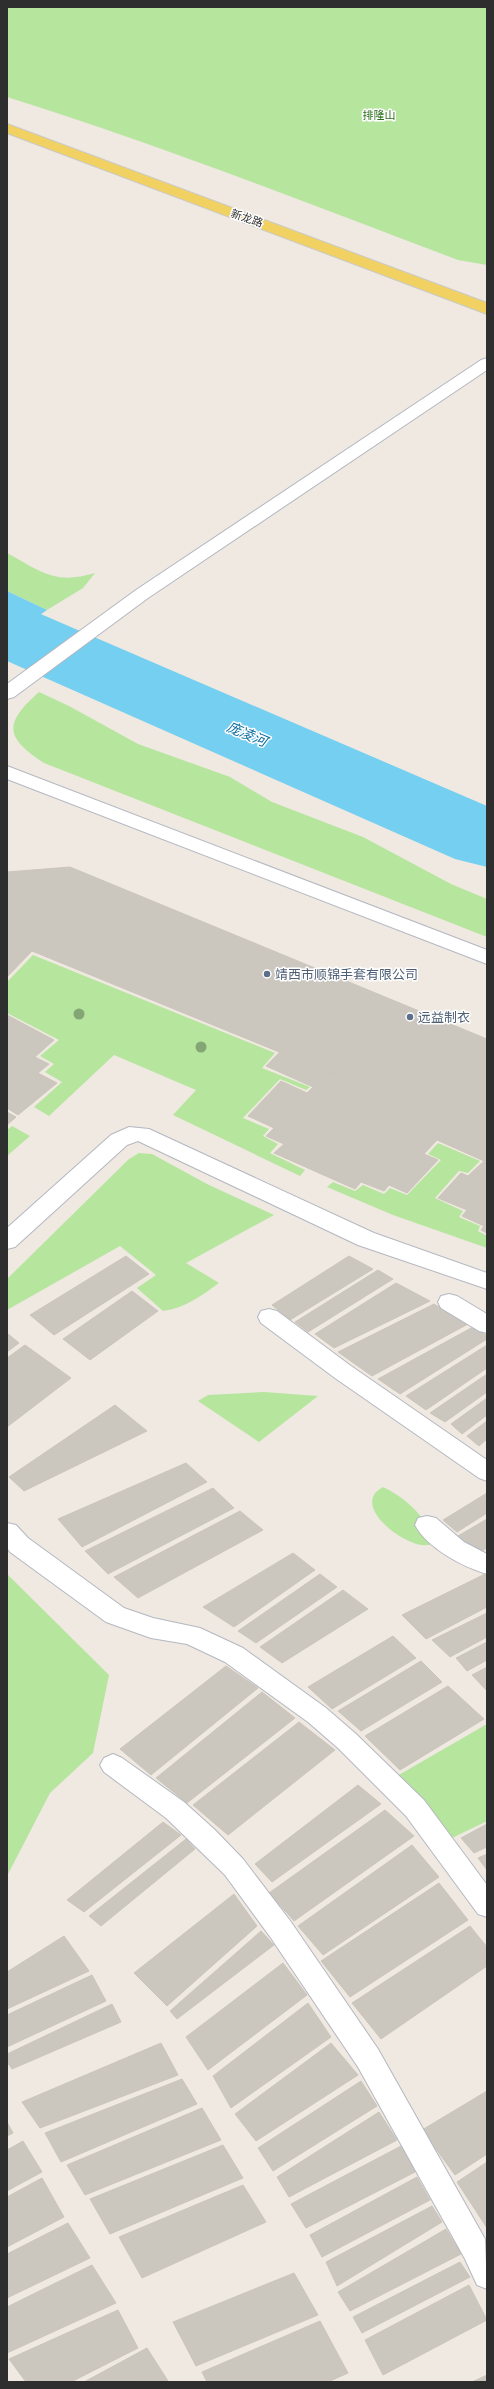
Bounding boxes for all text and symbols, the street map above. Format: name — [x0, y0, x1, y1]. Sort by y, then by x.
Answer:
park label: 排隆山 — [363, 109, 396, 121]
street label: 新龙路 — [229, 207, 265, 229]
water label: 庞凌河 — [225, 718, 272, 751]
place label: 靖西市顺锦手套有限公司 — [275, 967, 418, 982]
marker: 靖西市顺锦手套有限公司 — [262, 969, 272, 979]
place label: 远益制衣 — [418, 1010, 470, 1025]
marker: 远益制衣 — [405, 1012, 415, 1022]

